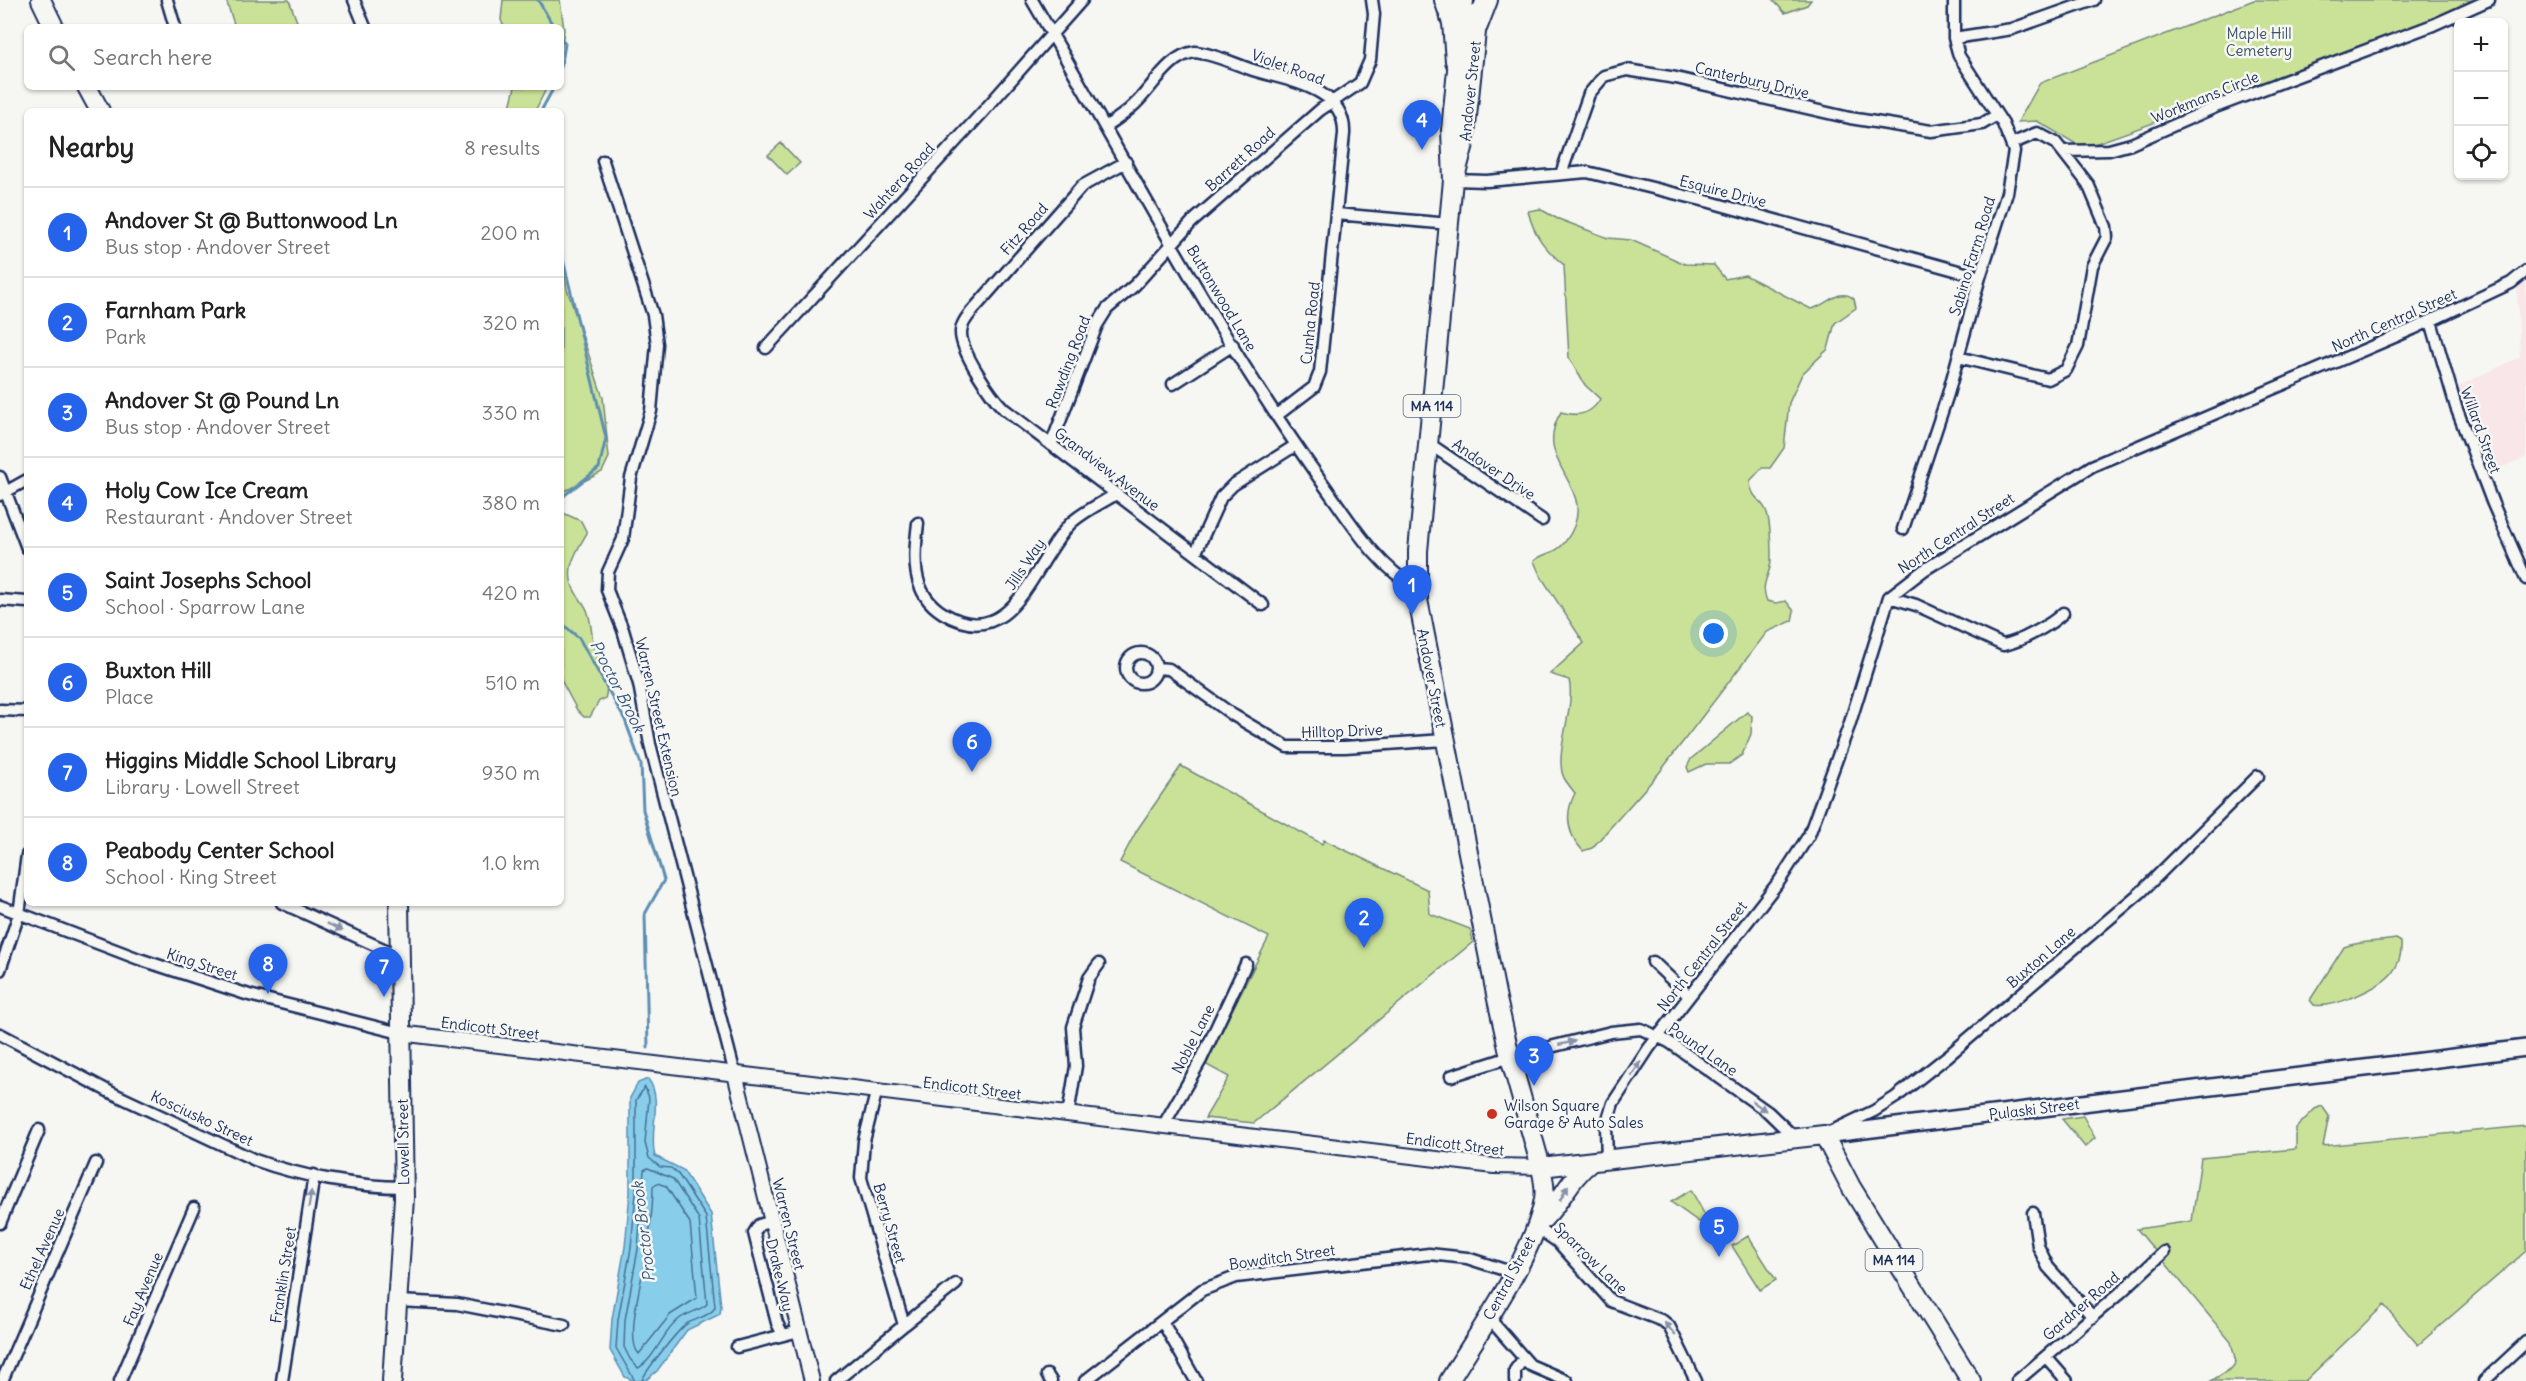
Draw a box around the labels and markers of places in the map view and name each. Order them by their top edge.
pin: 4 [1402,100,1442,150]
pin: 1 [1392,566,1432,615]
pin: 6 [952,722,992,772]
pin: 2 [1344,898,1384,948]
pin: 8 [248,944,288,994]
pin: 7 [364,948,404,997]
pin: 3 [1514,1036,1553,1086]
place label: Wilson Square Garage & Auto Sales [1504,1096,1644,1132]
marker: Wilson Square Garage & Auto Sales [1485,1107,1499,1121]
pin: 5 [1700,1208,1738,1257]

